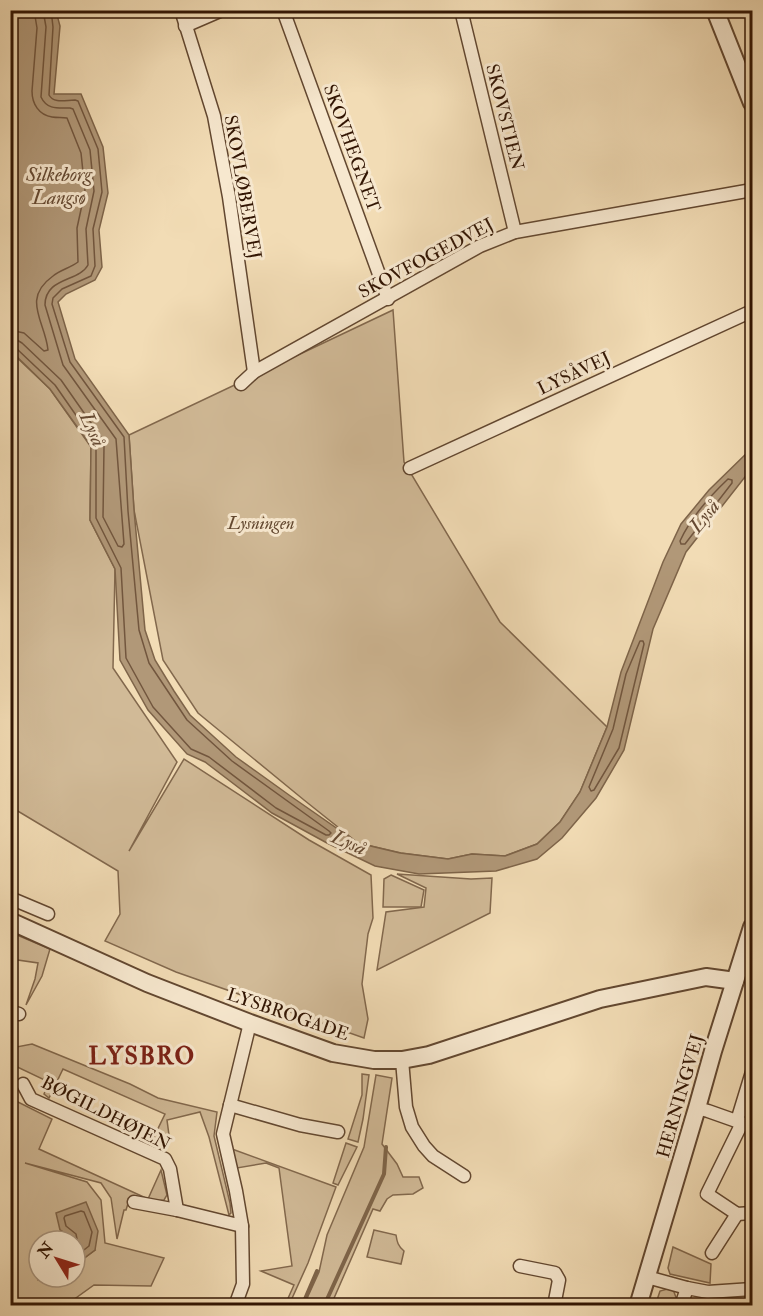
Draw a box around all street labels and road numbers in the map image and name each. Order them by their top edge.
street label: SKOVSTIEN [480,62,529,173]
street label: SKOVHEGNET [318,81,385,216]
street label: SKOVLØBERVEJ [219,113,267,261]
street label: SKOVFOGEDVEJ [355,213,498,304]
street label: LYSÅVEJ [534,347,614,400]
street label: LYSBROGADE [224,983,352,1046]
street label: HERNINGVEJ [652,1031,709,1161]
street label: BØGILDHØJEN [37,1071,174,1156]

